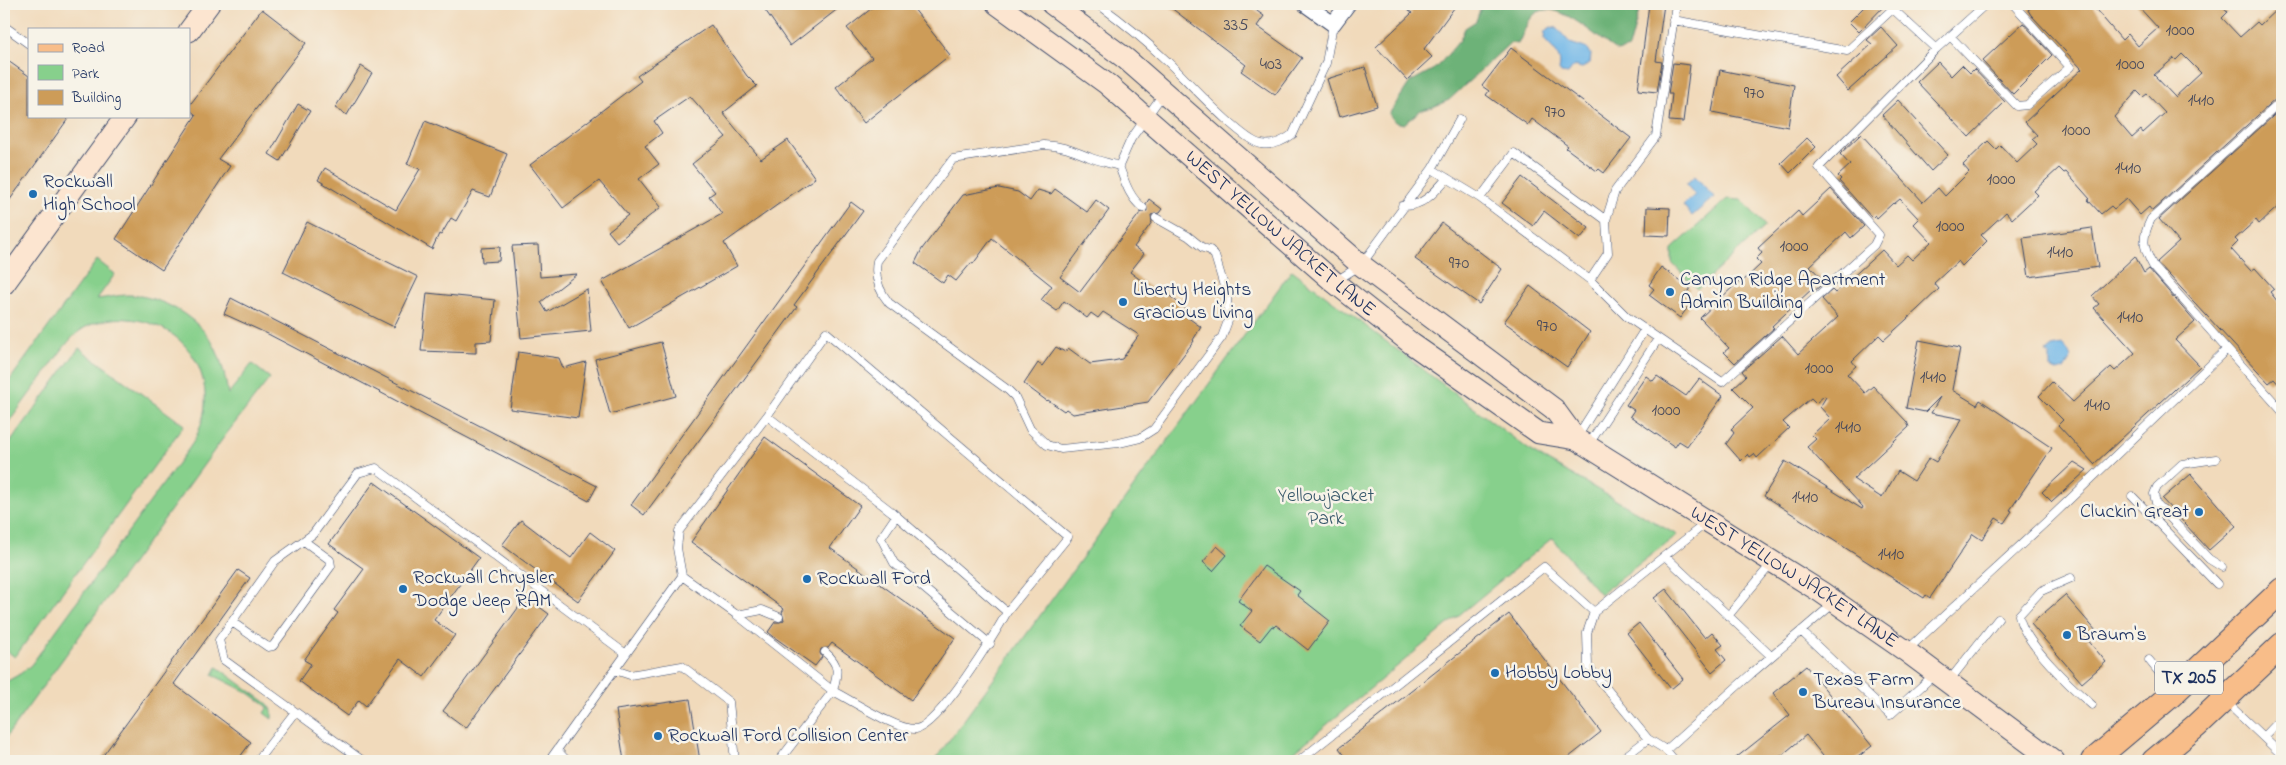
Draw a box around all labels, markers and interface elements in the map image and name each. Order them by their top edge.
house number: 335 [1223,13,1249,39]
house number: 1000 [2165,18,2195,44]
legend [28,28,190,118]
text: Road [72,37,105,59]
house number: 403 [1260,52,1282,78]
house number: 1000 [2115,52,2145,78]
text: Park [72,63,100,85]
house number: 970 [1744,81,1765,107]
text: Building [71,87,121,110]
house number: 1410 [2188,88,2215,114]
house number: 970 [1545,100,1566,126]
house number: 1000 [2061,118,2091,144]
street label: WEST YELLOW JACKET LANE [1178,144,1382,324]
house number: 1410 [2115,156,2142,182]
house number: 1000 [1986,167,2016,193]
place label: Rockwall High School [43,168,136,221]
marker: Rockwall High School [27,188,39,200]
house number: 1000 [1935,214,1965,240]
house number: 1000 [1779,234,1809,260]
house number: 1410 [2047,240,2074,266]
house number: 970 [1449,251,1470,277]
place label: Canyon Ridge Apartment Admin Building [1680,266,1886,319]
place label: Liberty Heights Gracious Living [1133,276,1253,329]
marker: Canyon Ridge Apartment Admin Building [1664,286,1676,298]
marker: Liberty Heights Gracious Living [1117,296,1129,308]
house number: 1410 [2117,305,2144,331]
house number: 970 [1537,314,1558,340]
house number: 1000 [1804,356,1834,382]
house number: 1410 [1920,365,1947,391]
house number: 1410 [2084,393,2111,419]
house number: 1000 [1651,398,1681,424]
house number: 1410 [1835,415,1862,441]
park label: Yellowjacket Park [1278,482,1375,534]
house number: 1410 [1792,485,1819,511]
place label: Cluckin' Great [2080,498,2189,527]
street label: WEST YELLOW JACKET LANE [1684,499,1904,656]
marker: Cluckin' Great [2193,506,2205,518]
house number: 1410 [1878,542,1905,568]
place label: Rockwall Chrysler Dodge Jeep RAM [412,564,555,617]
place label: Rockwall Ford [817,565,931,594]
marker: Rockwall Ford [801,573,813,585]
marker: Rockwall Chrysler Dodge Jeep RAM [397,583,409,595]
place label: Braum's [2076,621,2147,650]
marker: Braum's [2061,629,2073,641]
place label: Hobby Lobby [1505,659,1612,688]
road number: TX 205 [2155,661,2223,694]
place label: Texas Farm Bureau Insurance [1812,666,1961,718]
marker: Hobby Lobby [1489,667,1501,679]
marker: Texas Farm Bureau Insurance [1797,686,1809,698]
place label: Rockwall Ford Collision Center [668,722,909,751]
marker: Rockwall Ford Collision Center [652,730,664,742]

